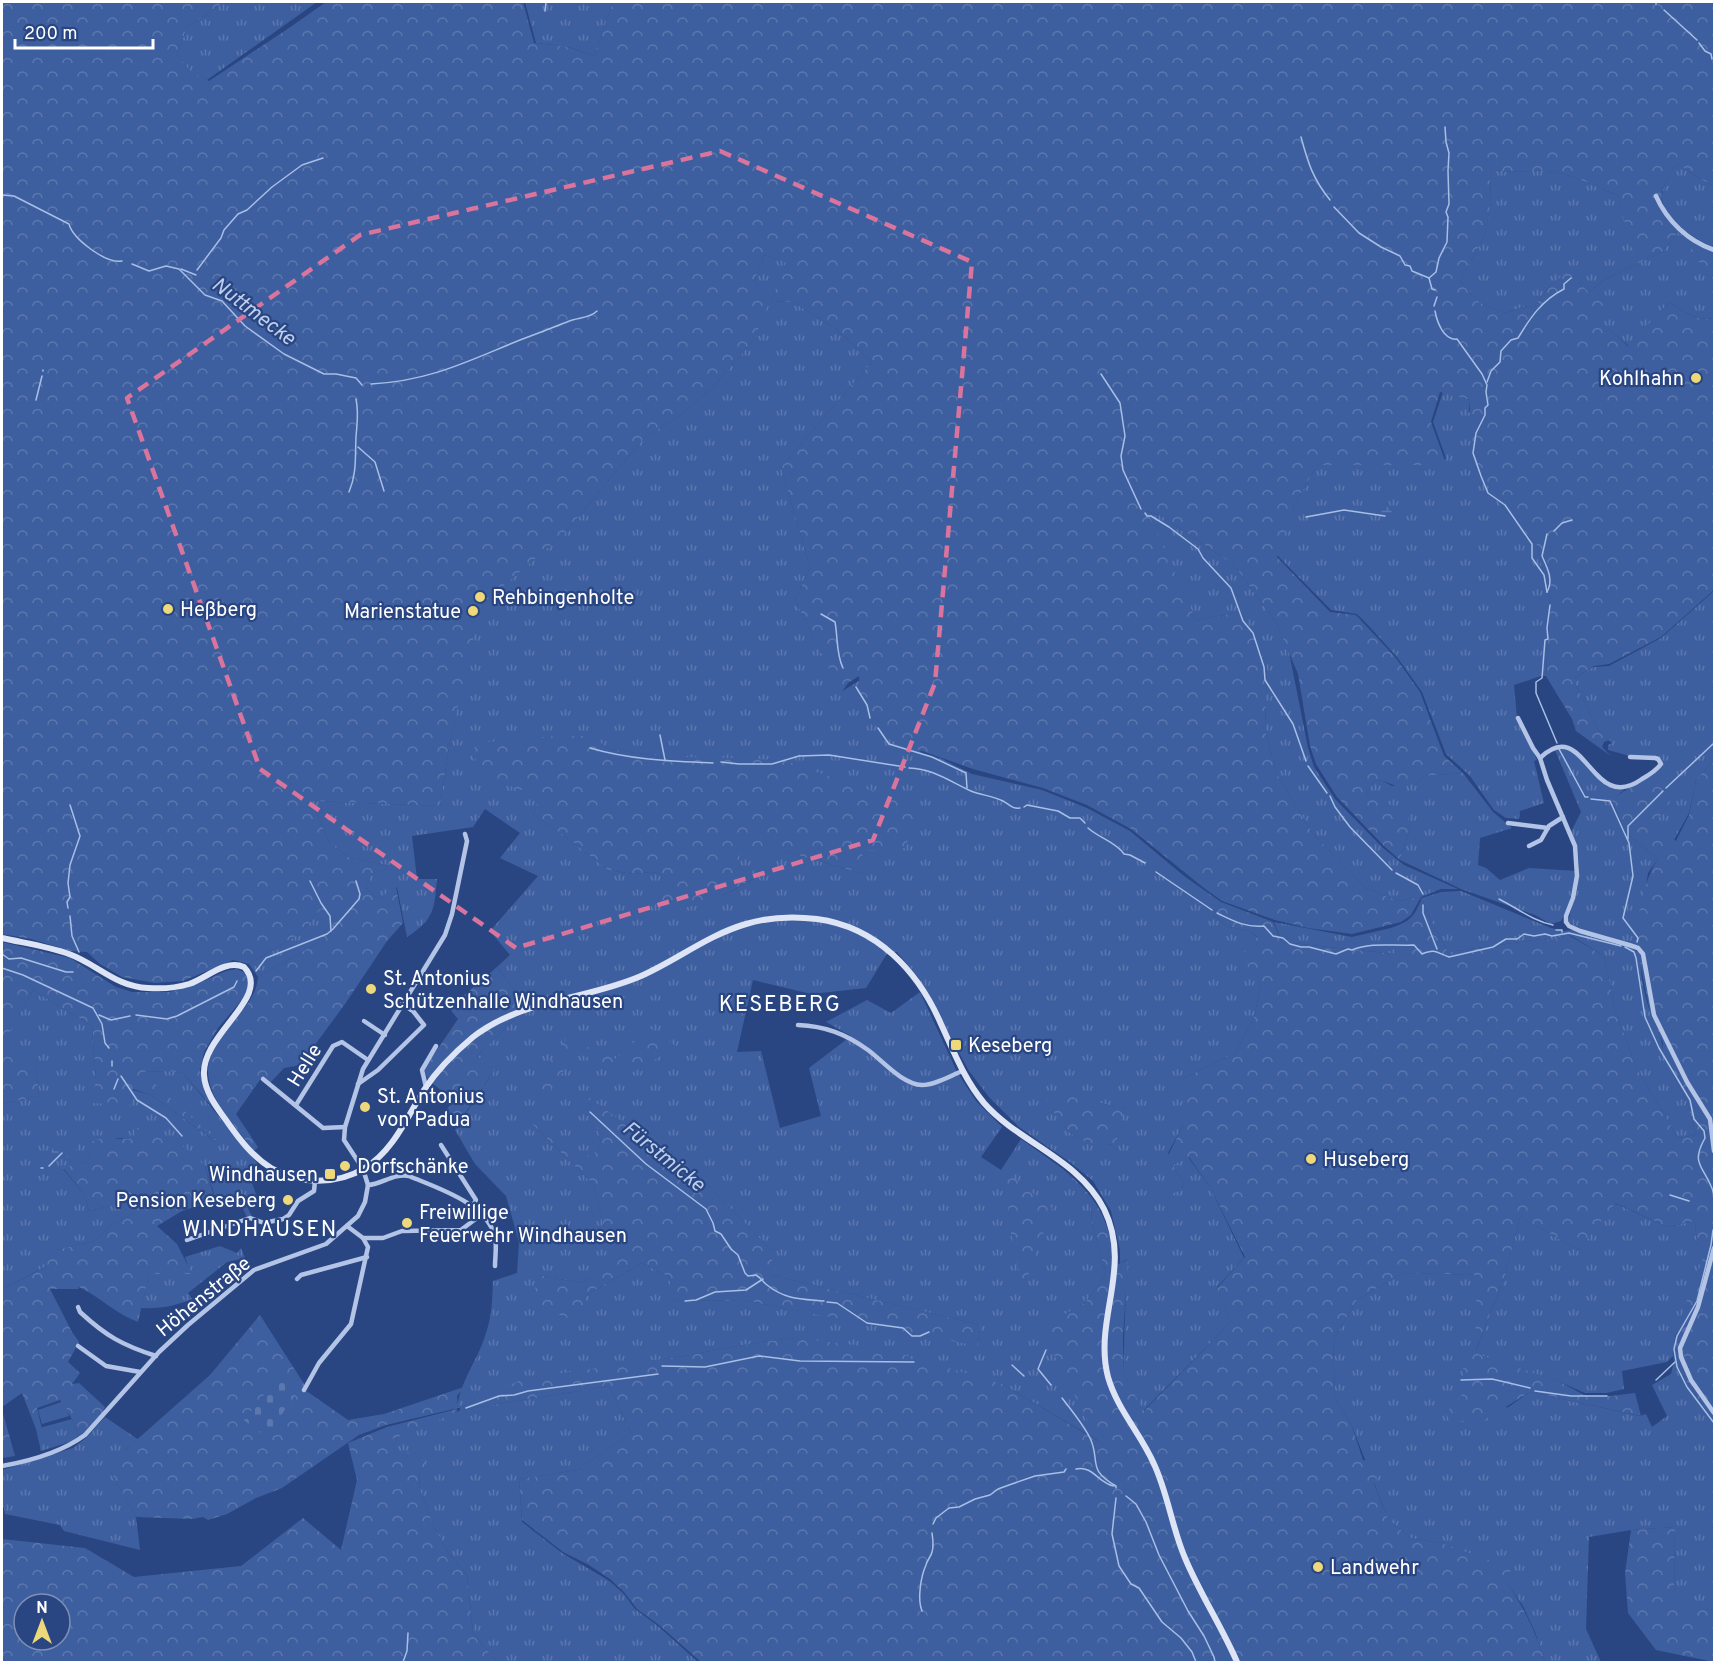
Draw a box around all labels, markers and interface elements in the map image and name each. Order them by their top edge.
scale bar [15,12,153,50]
text: 200 m [24,23,77,46]
water label: Nuttmecke [206,272,301,353]
place label: Kohlhahn [1599,367,1684,393]
marker: Kohlhahn [1689,371,1703,385]
place label: Rehbingenholte [492,586,634,612]
marker: Rehbingenholte [473,590,487,604]
place label: Heßberg [180,598,257,624]
place label: Marienstatue [344,600,461,626]
marker: Heßberg [161,602,175,616]
marker: Marienstatue [466,604,480,618]
place label: St. Antonius Schützenhalle Windhausen [383,967,623,1016]
marker: St. Antonius Schützenhalle Windhausen [364,982,378,996]
district label: KESEBERG [719,992,841,1019]
place label: Keseberg [968,1034,1052,1060]
marker: Keseberg [949,1038,963,1052]
street label: Helle [282,1040,329,1092]
place label: St. Antonius von Padua [377,1085,484,1134]
marker: St. Antonius von Padua [358,1100,372,1114]
water label: Fürstmicke [616,1116,711,1199]
place label: Huseberg [1323,1148,1409,1174]
marker: Huseberg [1304,1152,1318,1166]
place label: Dorfschänke [357,1155,469,1181]
marker: Dorfschänke [338,1159,352,1173]
place label: Windhausen [209,1163,318,1189]
marker: Windhausen [323,1167,337,1181]
place label: Pension Keseberg [115,1189,276,1215]
marker: Pension Keseberg [281,1193,295,1207]
place label: Freiwillige Feuerwehr Windhausen [419,1201,627,1250]
marker: Freiwillige Feuerwehr Windhausen [400,1216,414,1230]
district label: WINDHAUSEN [182,1217,338,1244]
street label: Höhenstraße [152,1251,257,1344]
place label: Landwehr [1330,1556,1419,1582]
marker: Landwehr [1311,1560,1325,1574]
north arrow [12,1592,72,1652]
text: N [36,1599,48,1619]

